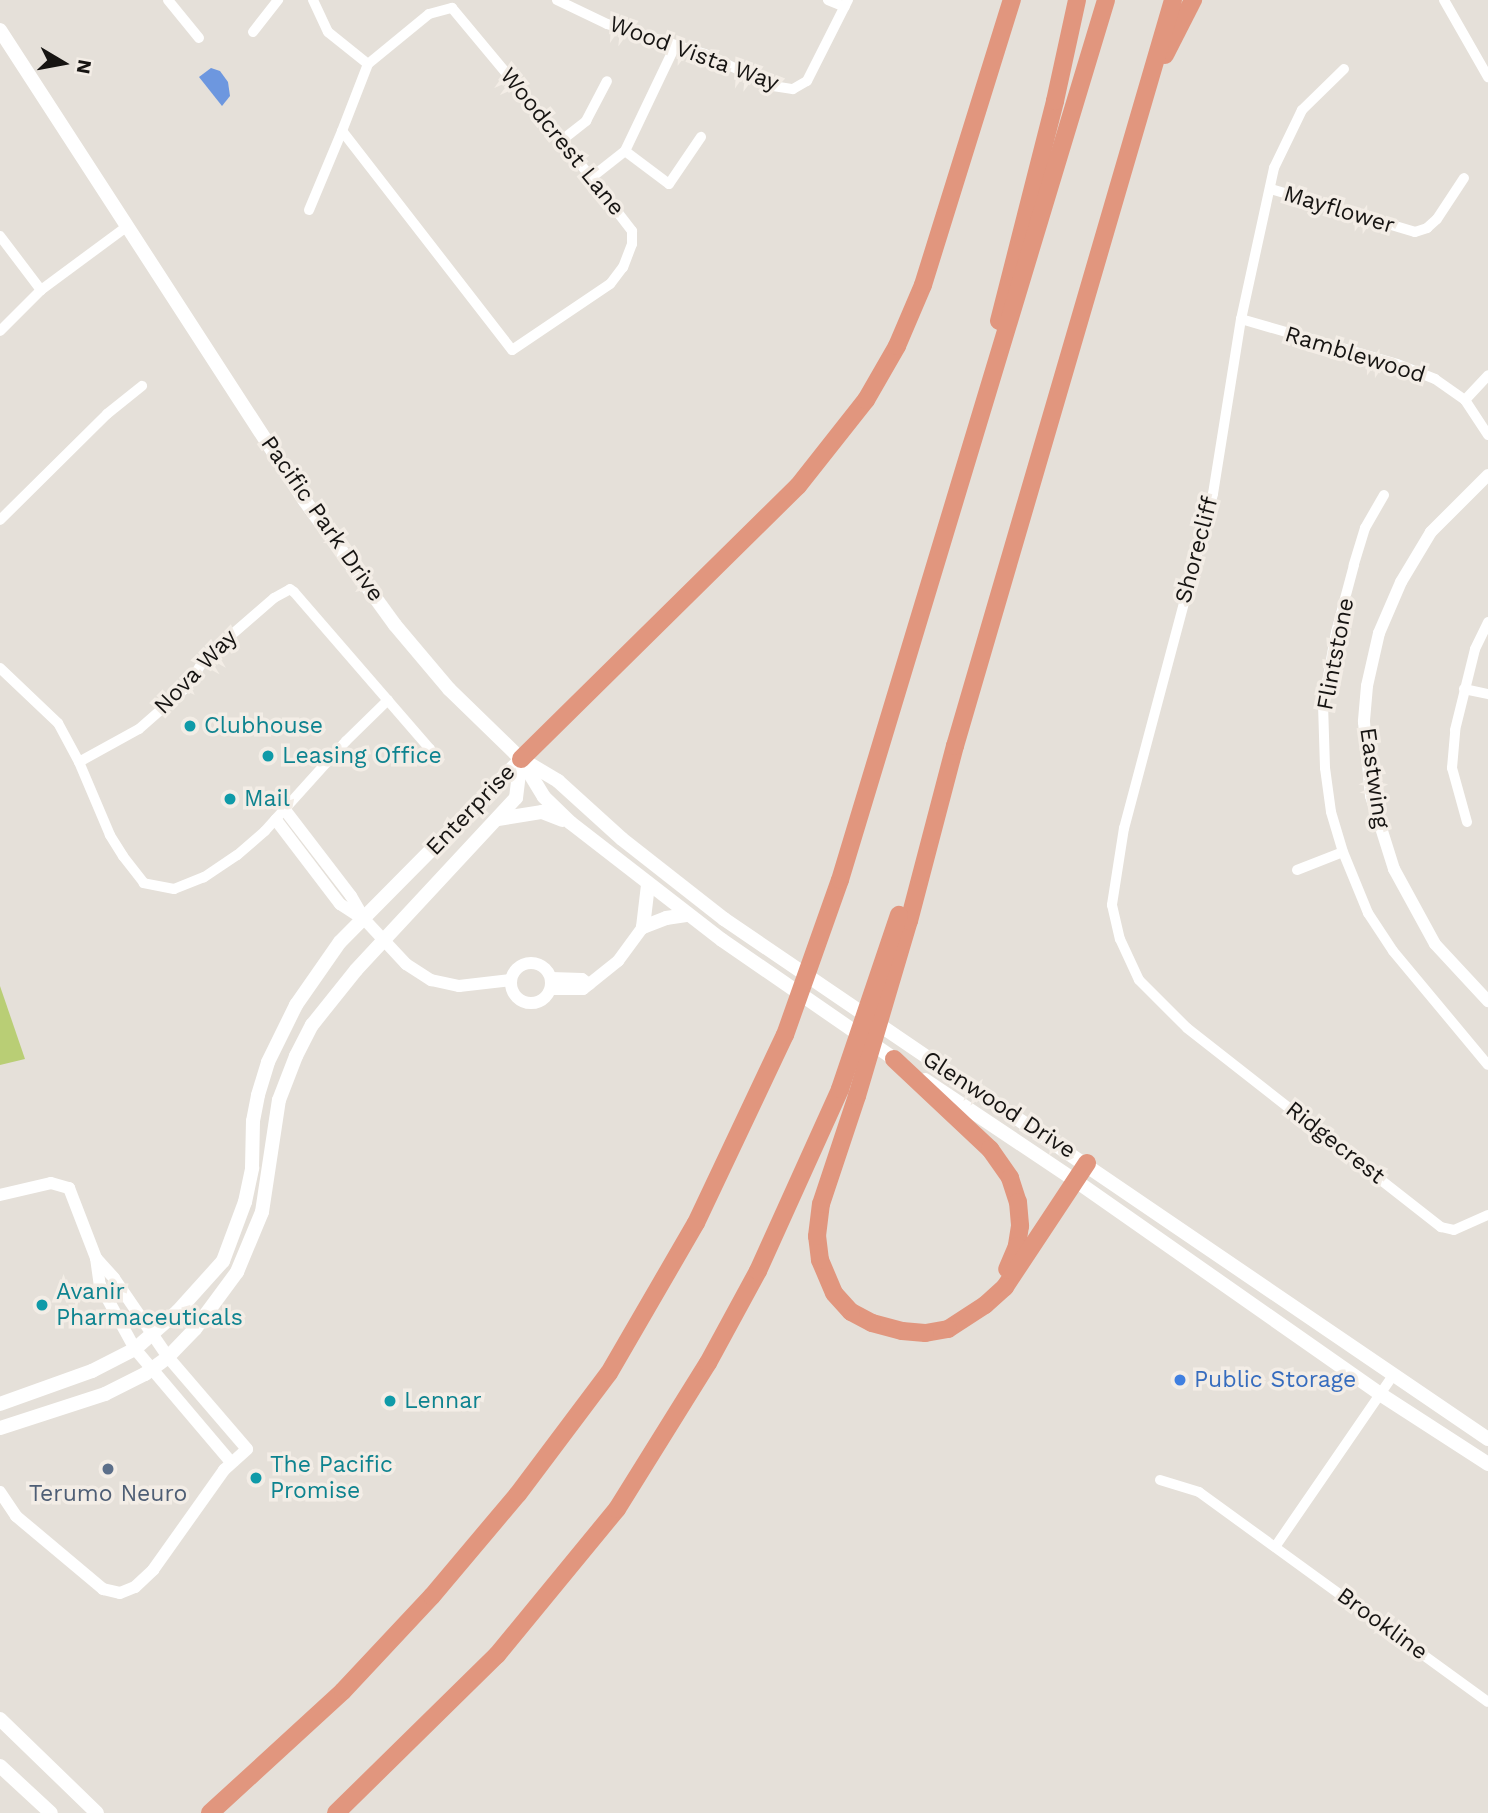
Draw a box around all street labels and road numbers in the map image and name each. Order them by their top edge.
street label: Wood Vista Way [605,10,783,98]
street label: Woodcrest Lane [494,62,630,222]
street label: Mayflower [1280,180,1398,240]
street label: Ramblewood [1281,321,1429,389]
street label: Pacific Park Drive [254,431,390,607]
street label: Shorecliff [1170,494,1224,606]
street label: Flintstone [1312,595,1360,713]
street label: Nova Way [148,623,244,721]
street label: Eastwing [1353,726,1395,830]
street label: Enterprise [421,759,521,861]
street label: Glenwood Drive [917,1045,1081,1165]
street label: Ridgecrest [1280,1096,1390,1190]
street label: Brookline [1331,1582,1433,1666]

